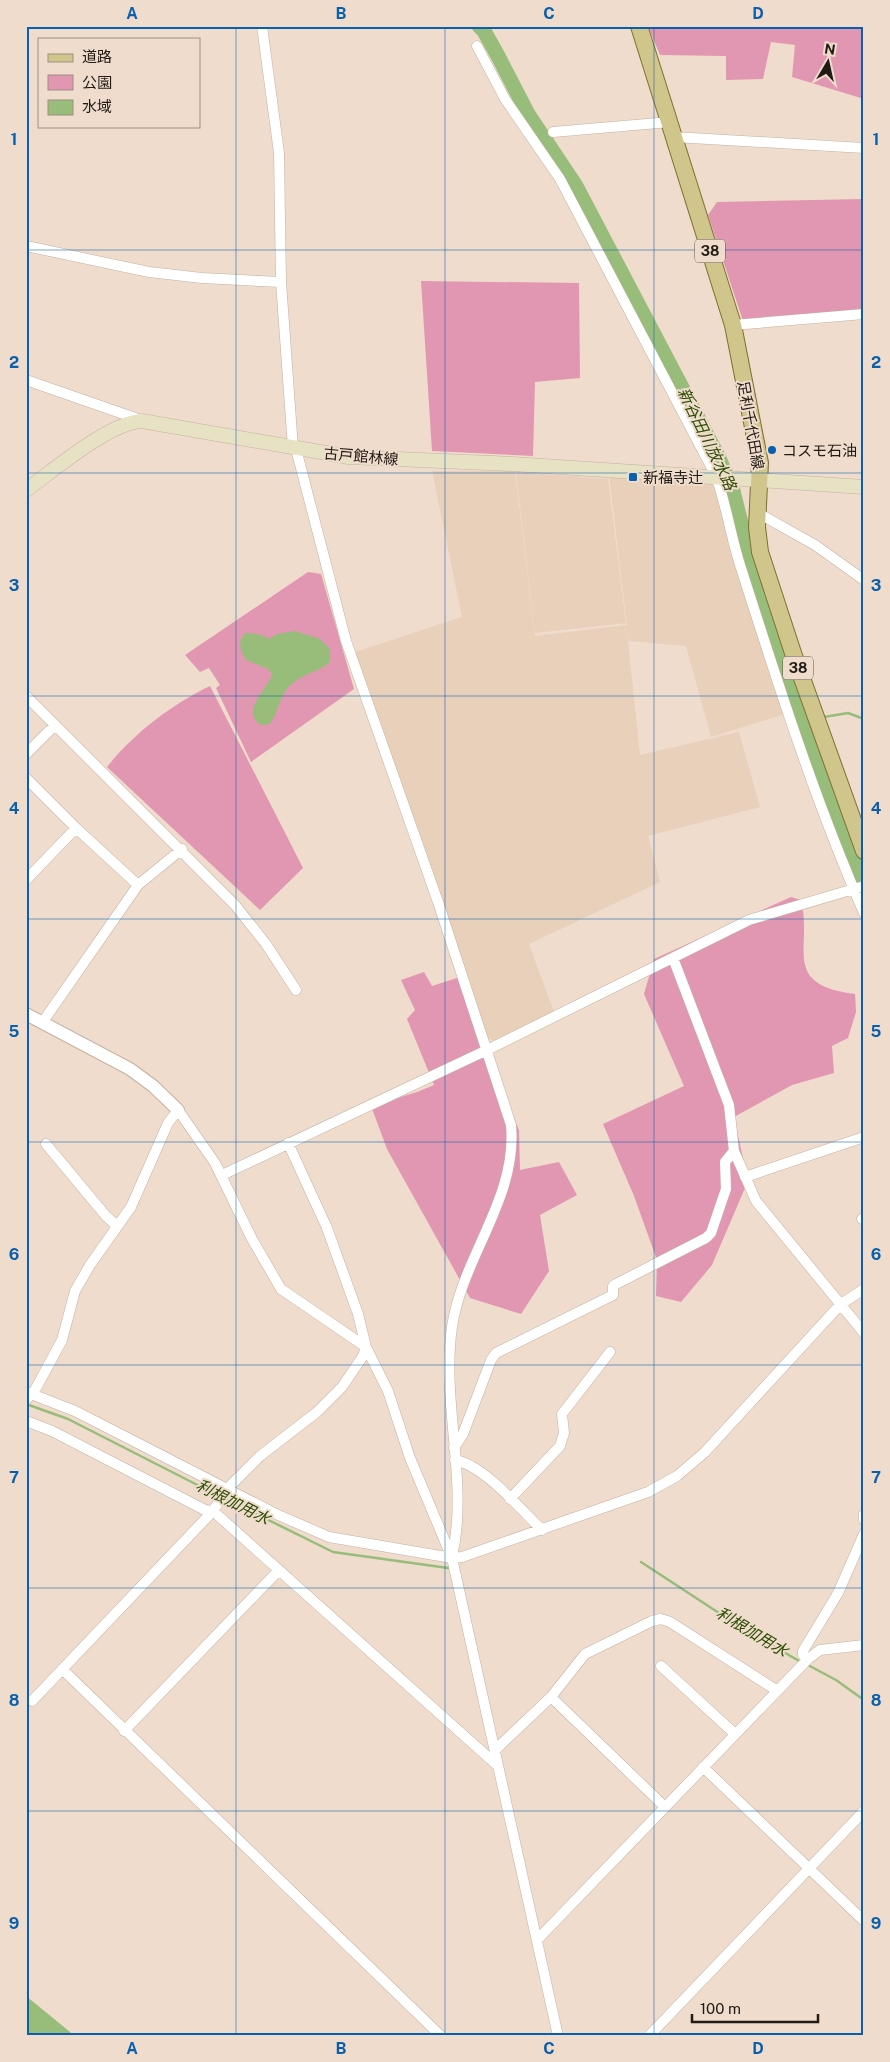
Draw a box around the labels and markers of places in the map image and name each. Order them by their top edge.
place label: コスモ石油 [782,442,857,459]
marker: コスモ石油 [766,444,778,456]
place label: 新福寺辻 [643,469,703,486]
marker: 新福寺辻 [627,471,639,483]

